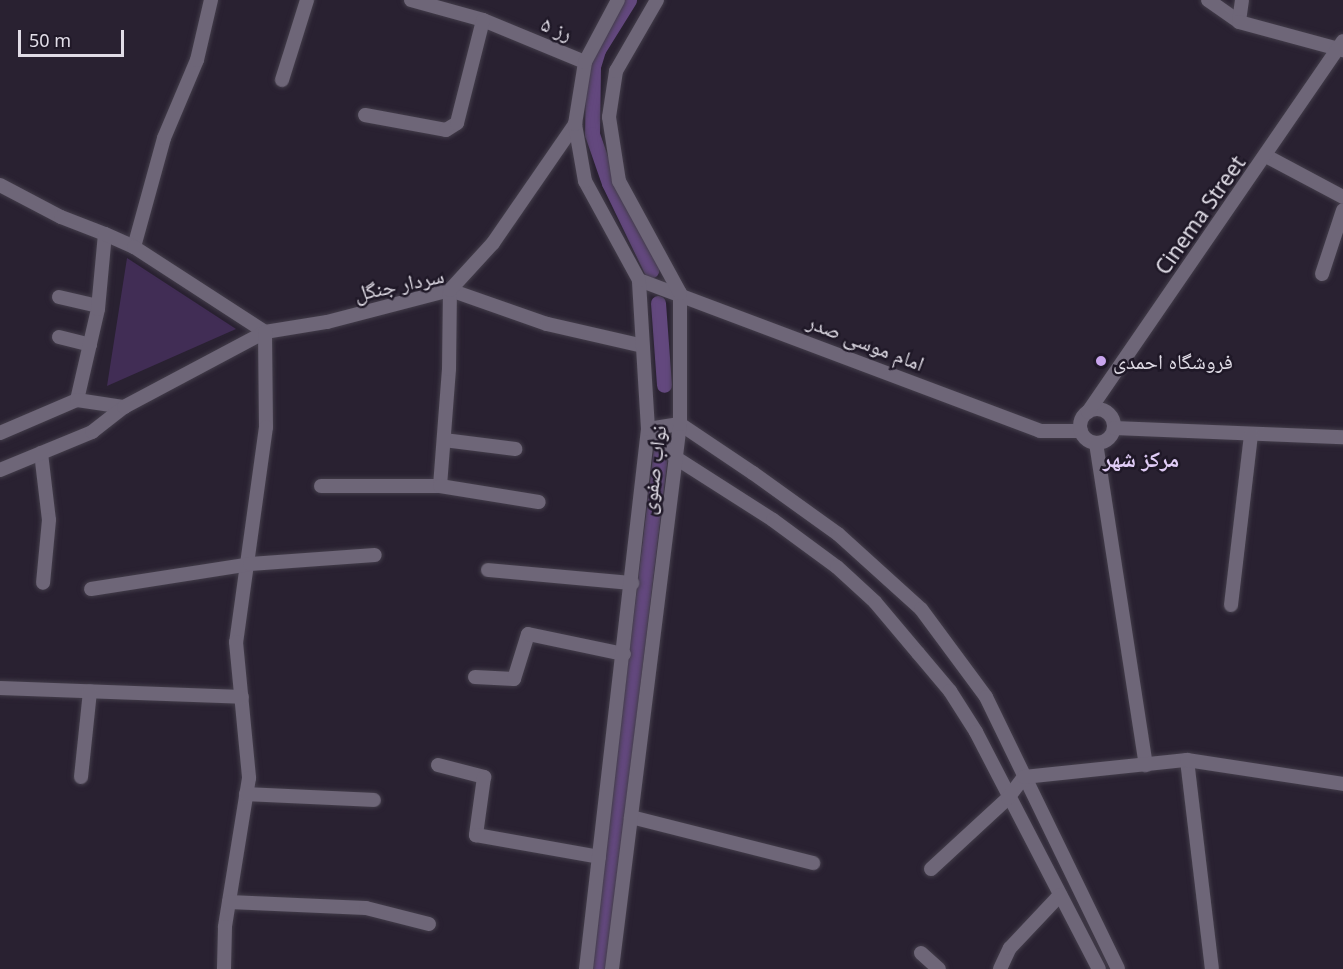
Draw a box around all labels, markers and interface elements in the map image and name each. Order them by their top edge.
street label: رز ۵ [538,10,576,46]
scale bar [21,18,128,56]
text: 50 m [29,28,71,52]
street label: Cinema Street [1150,151,1250,279]
street label: سردار جنگل [352,262,446,306]
street label: امام موسی صدر [804,308,928,376]
place label: فروشگاه احمدی [1113,348,1233,374]
marker: فروشگاه احمدی [1094,354,1108,368]
street label: نواب صفوی [635,424,671,516]
district label: مرکز شهر [1103,446,1179,472]

